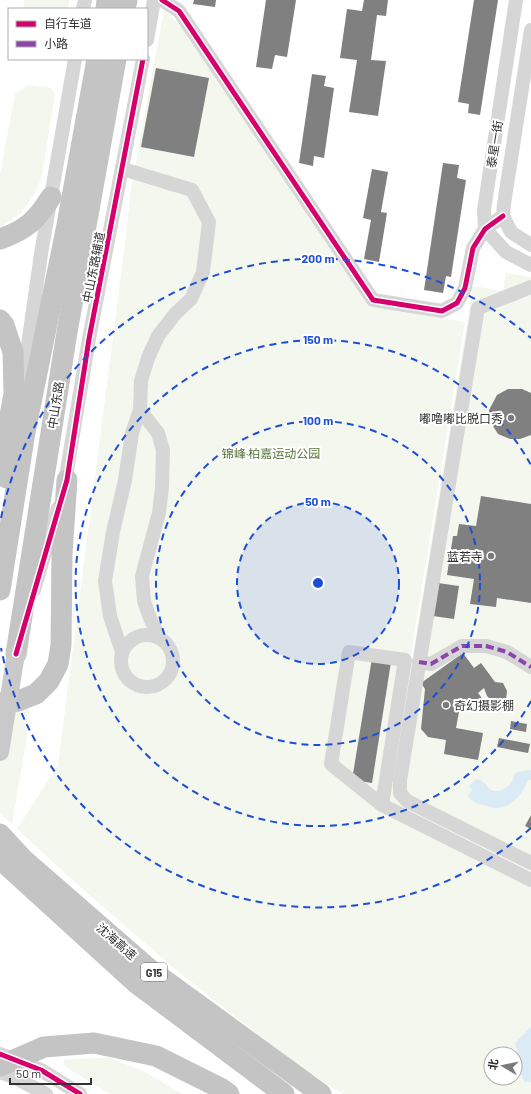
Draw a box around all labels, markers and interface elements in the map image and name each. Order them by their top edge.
legend [8,8,148,60]
text: 自行车道 [44,16,92,30]
text: 小路 [44,36,68,50]
street label: 泰星一街 [483,119,505,169]
street label: 中山东路辅道 [79,230,107,304]
text: 200 m [302,251,334,265]
text: 150 m [303,332,333,346]
street label: 中山东路 [44,380,66,430]
place label: 嘟噜嘟比脱口秀 [419,411,503,425]
text: 100 m [303,413,333,427]
marker: 嘟噜嘟比脱口秀 [506,413,516,423]
park label: 锦峰·柏嘉运动公园 [222,446,320,460]
text: 50 m [305,494,331,508]
place label: 蓝若寺 [447,549,483,563]
marker: 蓝若寺 [486,551,496,561]
centre of rings [311,576,325,590]
place label: 奇幻摄影棚 [454,698,514,712]
marker: 奇幻摄影棚 [441,700,451,710]
street label: 沈海高速 [94,920,140,962]
road number: G15 [141,963,167,981]
north arrow [483,1046,523,1086]
text: 北 [485,1058,500,1071]
scale bar [10,1060,91,1086]
text: 50 m [16,1066,41,1080]

